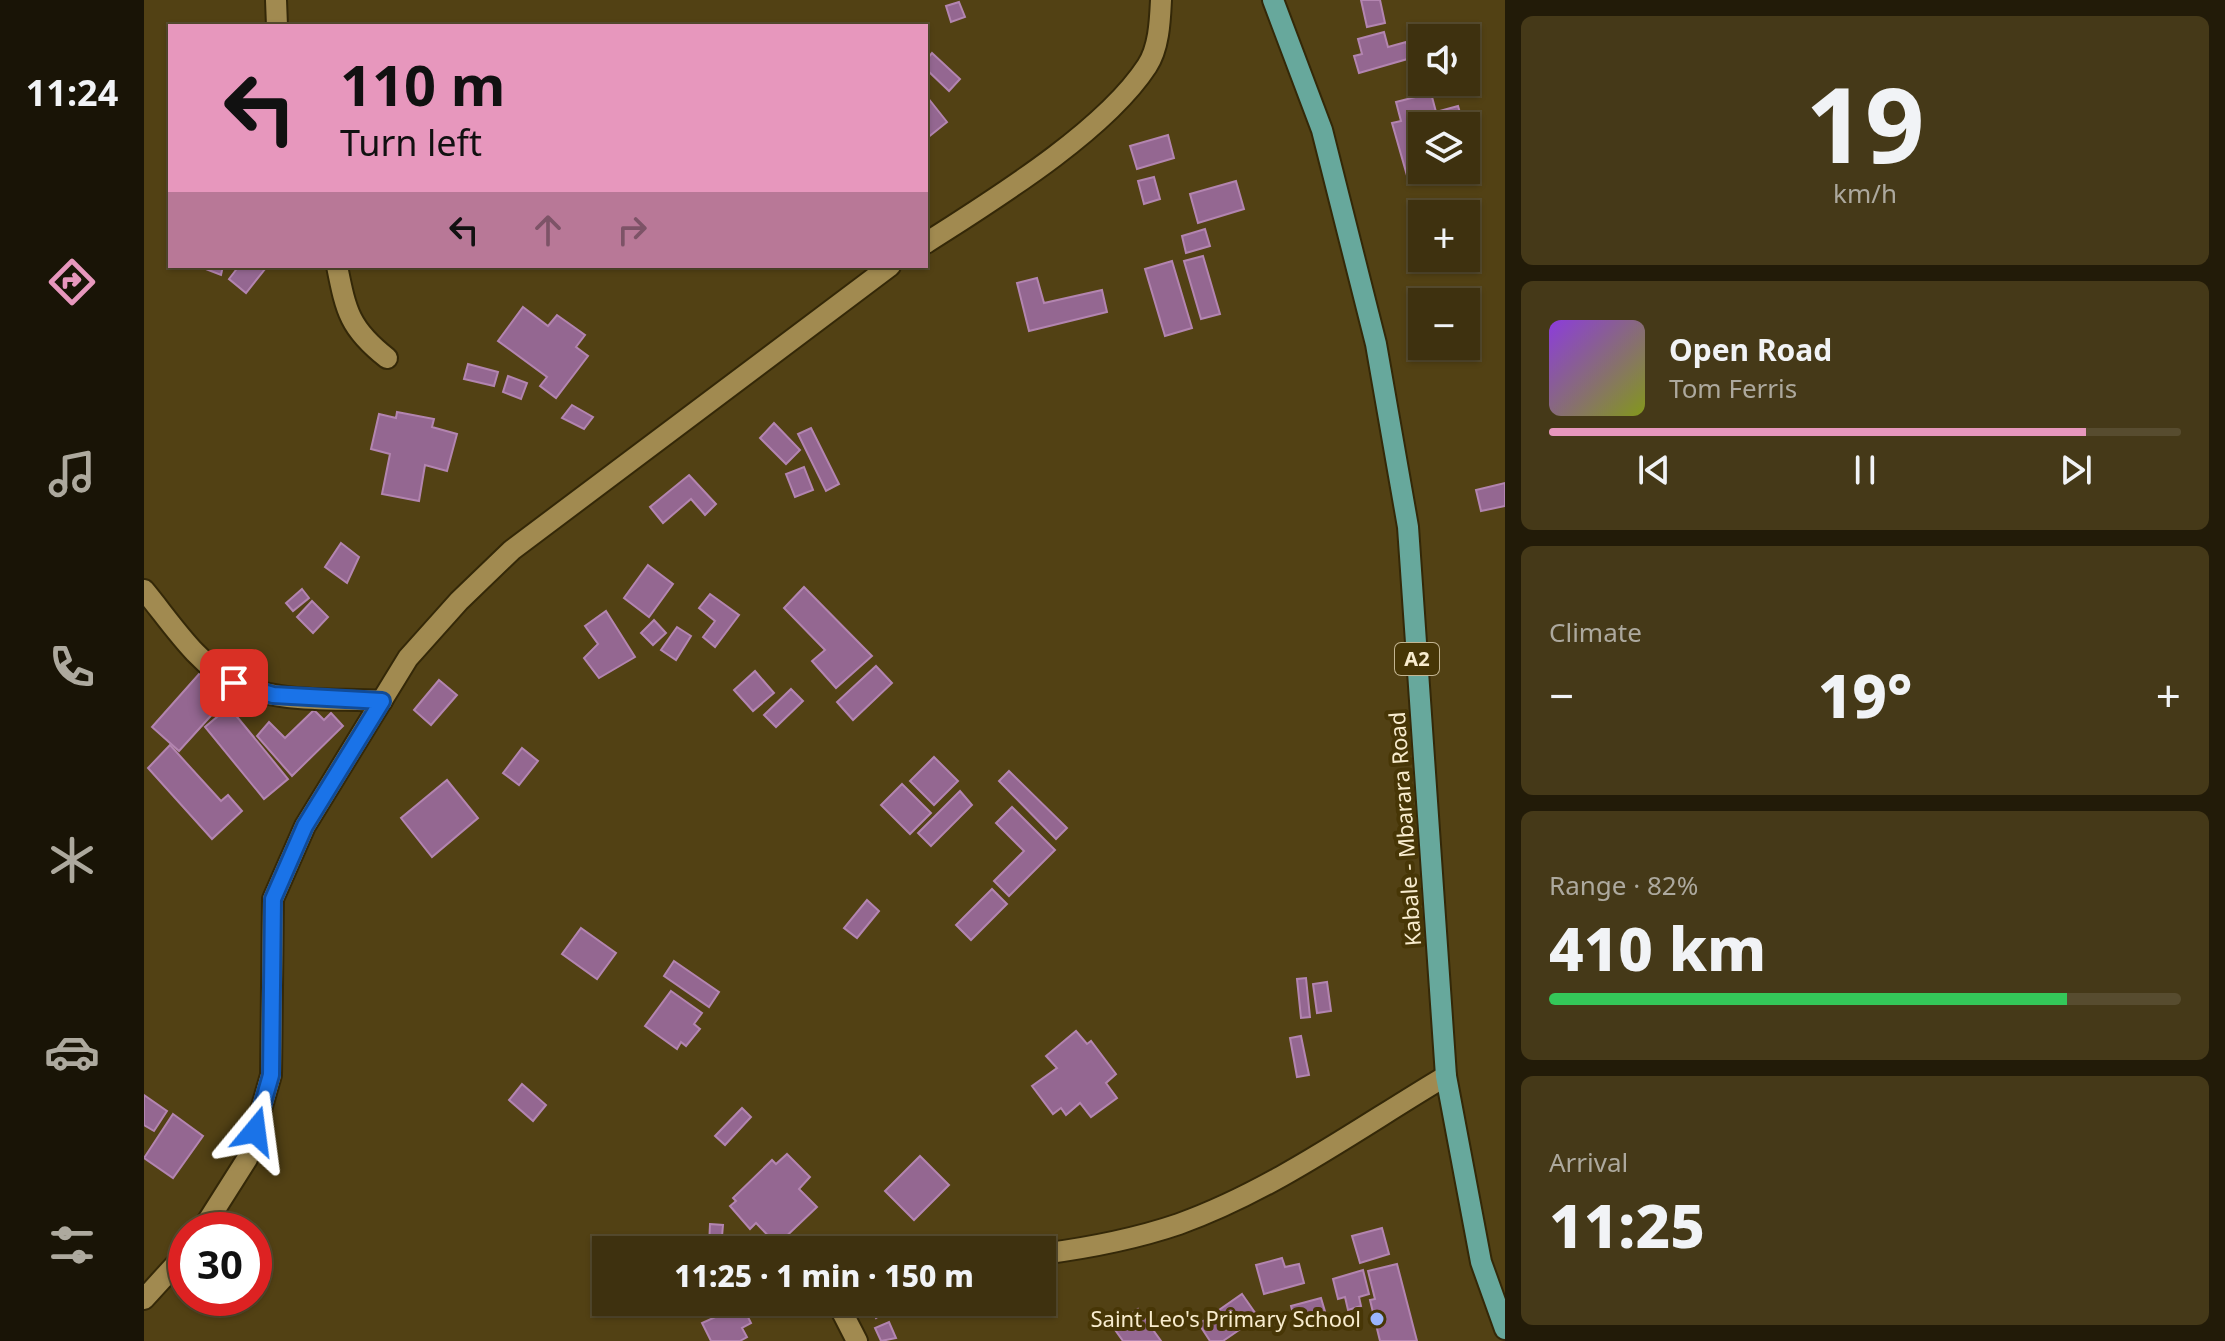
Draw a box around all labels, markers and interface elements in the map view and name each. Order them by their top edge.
map controls [1408,24,1480,360]
button: sound [1408,24,1480,96]
text: 110 m [340,46,505,122]
text: 19 [1806,52,1924,193]
icon: left [208,56,312,160]
text: 11:24 [26,68,118,117]
button: layers [1408,112,1480,184]
text: Turn left [340,118,482,167]
text: km/h [1833,175,1897,211]
button: + [1408,200,1480,272]
icon: left [442,208,486,252]
icon: ahead [526,208,570,252]
icon: right [610,208,654,252]
icon: directions [44,254,100,310]
button: − [1408,288,1480,360]
text: Open Road [1669,329,1832,370]
text: Tom Ferris [1669,370,1797,406]
icon: music [44,446,100,502]
icon: previous [1632,448,1676,492]
icon: pause [1843,448,1887,492]
icon: next [2054,448,2098,492]
text: Climate [1549,614,1642,650]
icon: phone [44,639,100,695]
road number: A2 [1395,643,1439,675]
pin [200,649,268,717]
text: 19° [1818,654,1912,736]
icon: arrive [212,661,256,705]
text: − [1549,665,1574,725]
text: + [2156,665,2181,725]
street label: Kabale - Mbarara Road [1381,711,1427,947]
icon: climate [44,832,100,888]
text: Range · 82% [1549,867,1698,903]
text: 410 km [1549,907,1766,989]
icon: car [44,1024,100,1080]
position arrow [213,1089,297,1173]
text: Arrival [1549,1144,1628,1180]
text: 11:25 [1549,1184,1705,1266]
speed limit sign: 30 [168,1212,272,1316]
icon: filters [44,1217,100,1273]
text: 11:25 · 1 min · 150 m [674,1255,974,1296]
place label: Saint Leo's Primary School [1091,1303,1361,1333]
marker: Saint Leo's Primary School [1368,1310,1386,1328]

